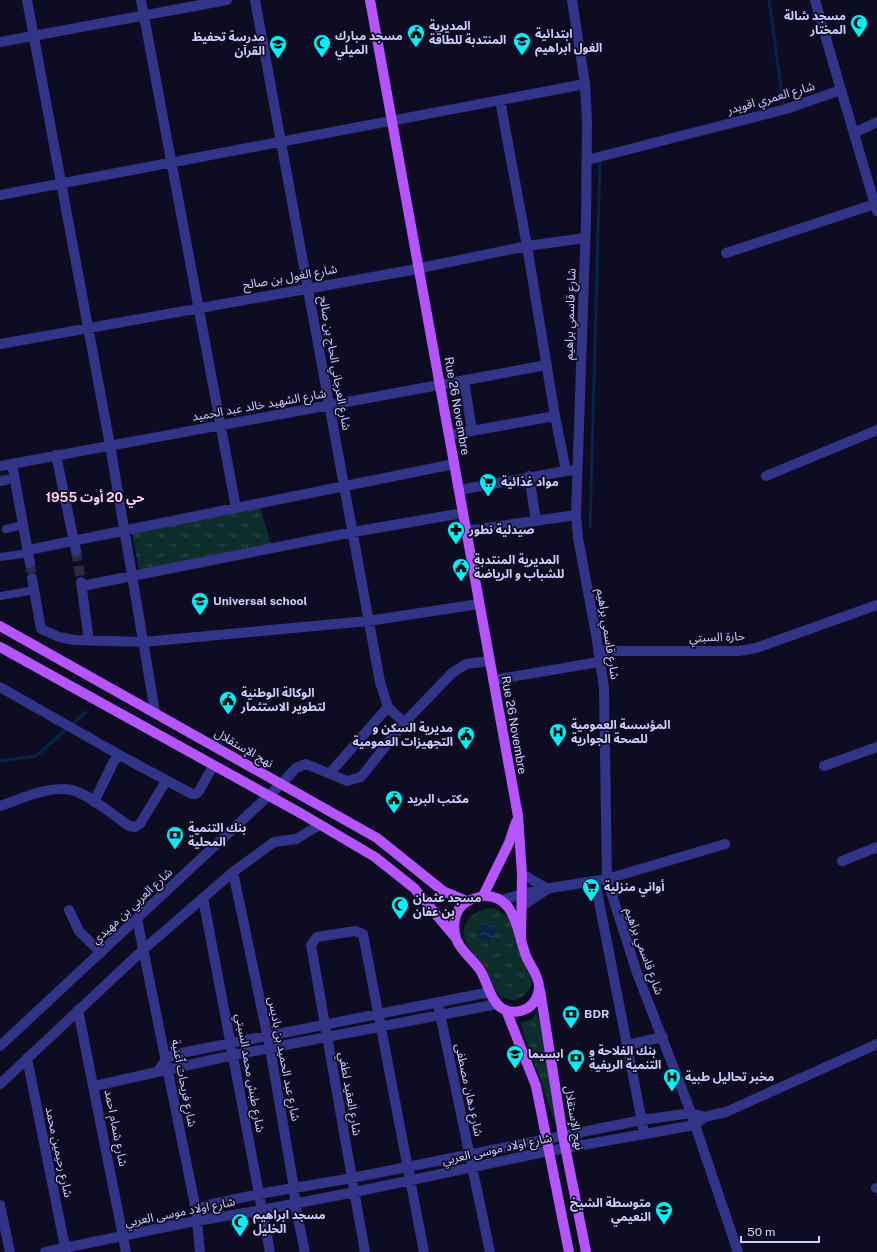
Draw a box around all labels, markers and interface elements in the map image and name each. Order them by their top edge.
place label: مسجد شالة المختار [784,9,846,37]
mosque icon: مسجد شالة المختار [849,13,869,38]
place label: المديرية المنتدبة للطاقة [429,19,506,47]
public building icon: المديرية المنتدبة للطاقة [406,23,426,48]
place label: ابتدائية الغول ابراهيم [535,27,602,57]
place label: مسجد مبارك الميلي [335,29,403,60]
place label: مدرسة تحفيظ القرآن [192,30,265,58]
school or university icon: ابتدائية الغول ابراهيم [512,31,532,56]
mosque icon: مسجد مبارك الميلي [312,33,332,58]
school or university icon: مدرسة تحفيظ القرآن [268,34,288,59]
street label: شارع العمري اقويدر [725,79,817,120]
street label: شارع الغول بن صالح [242,262,339,294]
street label: شارع قاسمي براهيم [561,268,581,360]
street label: شارع العرجاني الحاج بن صالح [314,295,354,432]
street label: Rue 26 Novembre [441,356,473,456]
street label: شارع الشهيد خالد عبد الحميد [191,386,328,426]
supermarket icon: مواد غذائية [478,472,498,497]
place label: مواد غذائية [501,475,559,489]
district label: حي 20 أوت 1955 [45,489,145,508]
pharmacy icon: صيدلية نطور [446,520,466,545]
place label: صيدلية نطور [468,523,535,537]
place label: المديرية المنتدبة للشباب و الرياضة [474,553,564,581]
public building icon: المديرية المنتدبة للشباب و الرياضة [451,557,471,582]
street label: شارع قاسمي براهيم [591,588,622,681]
school or university icon: Universal school [190,591,210,616]
place label: Universal school [213,594,308,608]
street label: حارة السبتي [689,629,745,648]
street label: Rue 26 Novembre [498,675,530,775]
place label: الوكالة الوطنية لتطوير الاستثمار [240,686,326,714]
public building icon: الوكالة الوطنية لتطوير الاستثمار [218,690,238,715]
place label: المؤسسة العمومية للصحة الجوارية [571,718,670,746]
place label: مديرية السكن و التجهيزات العمومية [352,721,453,749]
hospital icon: المؤسسة العمومية للصحة الجوارية [548,722,568,747]
public building icon: مديرية السكن و التجهيزات العمومية [456,725,476,750]
street label: نهج الإستقلال [211,726,276,772]
public building icon: مكتب البريد [384,789,404,814]
place label: مكتب البريد [407,792,469,806]
place label: بنك التنمية المحلية [188,821,246,849]
bank icon: بنك التنمية المحلية [165,825,185,850]
street label: شارع العربي بن مهيدي [89,865,177,949]
supermarket icon: أواني منزلية [581,877,601,902]
place label: أواني منزلية [604,879,664,897]
place label: مسجد عثمان بن عفان [413,891,481,919]
mosque icon: مسجد عثمان بن عفان [390,895,410,920]
street label: شارع قاسمي براهيم [619,905,666,998]
street label: شارع عبد الحميد بن باديس [263,996,303,1123]
bank icon: BDR [561,1004,581,1029]
place label: BDR [584,1007,609,1021]
street label: شارع طبش محمد السبتي [230,1012,267,1134]
street label: شارع فريحات ٱغنية [167,1038,200,1128]
street label: شارع دهان مصطفى [450,1042,486,1138]
school or university icon: ابسيما [505,1044,525,1069]
place label: بنك الفلاحة و التنمية الريفية [589,1044,661,1072]
place label: ابسيما [528,1047,564,1061]
bank icon: بنك الفلاحة و التنمية الريفية [566,1048,586,1073]
street label: شارع العقيد لطفي [333,1051,364,1137]
hospital icon: مخبر تحاليل طبية [662,1067,682,1092]
place label: مخبر تحاليل طبية [685,1070,774,1084]
street label: نهج الإستقلال [559,1085,587,1152]
street label: شارع شمام احمد [100,1088,130,1168]
street label: شارع رحيمين محمد [41,1105,75,1199]
street label: شارع اولاد موسى العربي [441,1131,554,1170]
street label: شارع اولاد موسى العربي [124,1194,237,1232]
place label: متوسطة الشيخ النعيمي [570,1196,651,1227]
school or university icon: متوسطة الشيخ النعيمي [654,1200,674,1225]
place label: مسجد ابراهيم الخليل [253,1208,326,1236]
mosque icon: مسجد ابراهيم الخليل [230,1212,250,1237]
scale bar [741,1218,819,1244]
text: 50 m [747,1225,775,1239]

